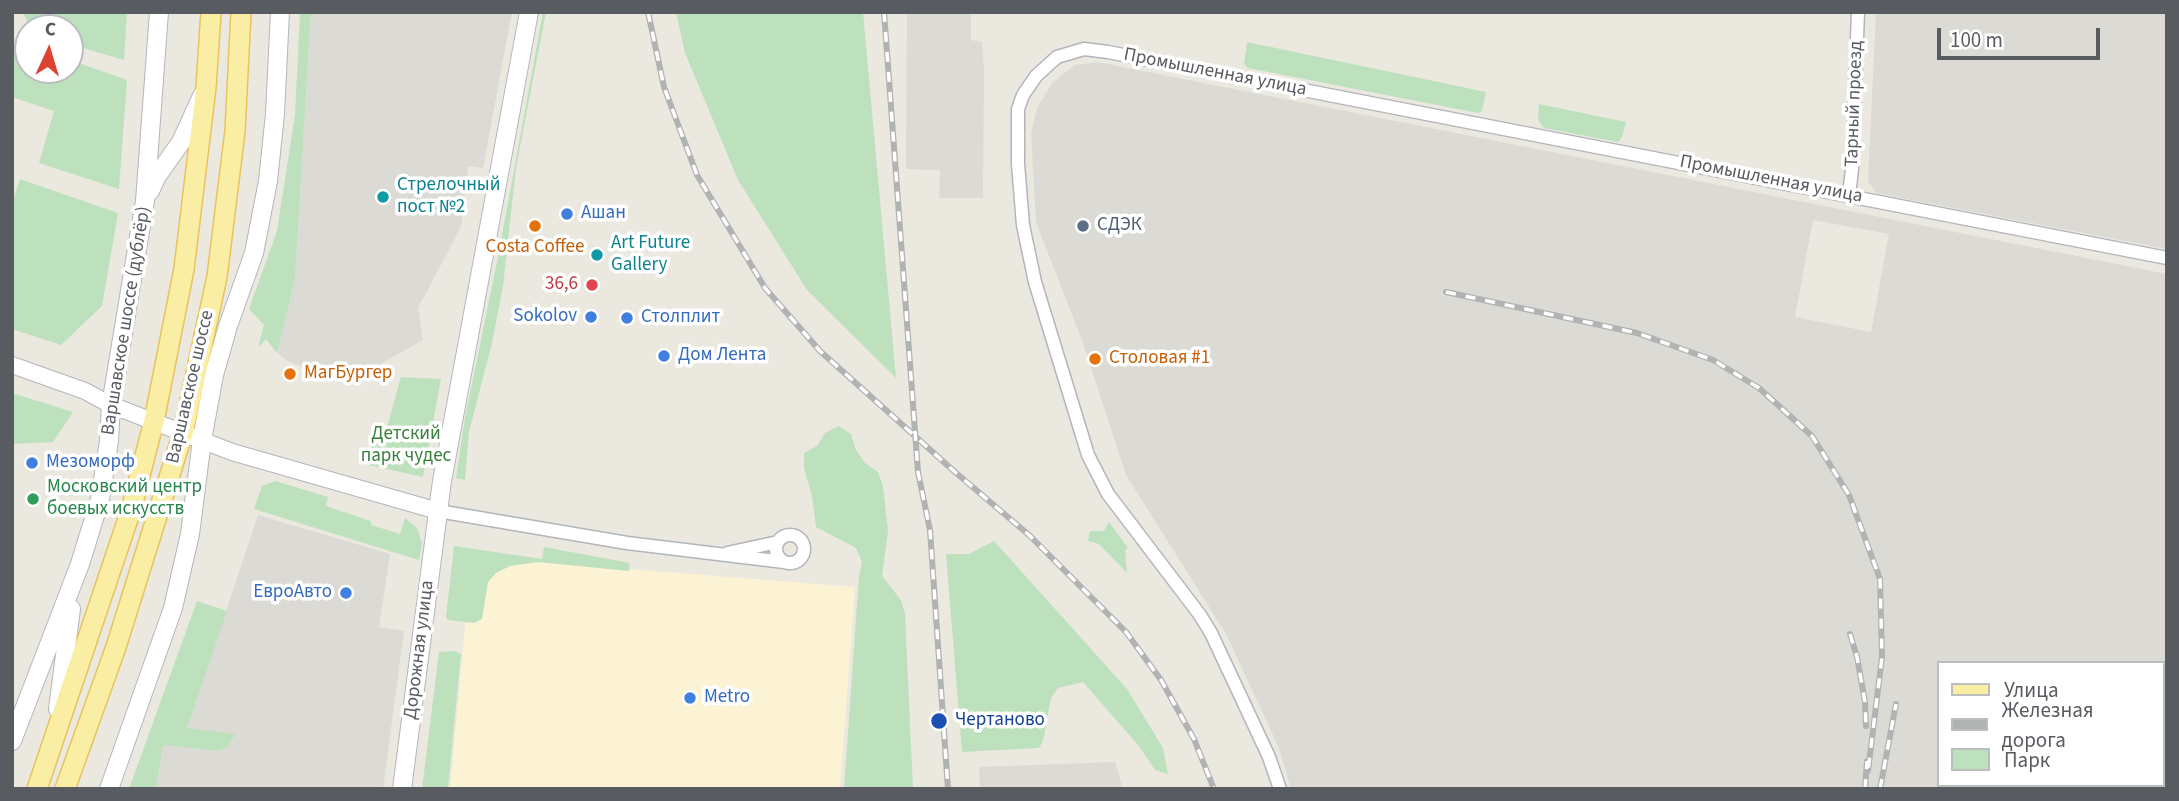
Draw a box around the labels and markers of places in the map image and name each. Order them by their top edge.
place label: Стрелочный пост №2 [397,175,500,219]
marker: Стрелочный пост №2 [375,189,391,205]
place label: Ашан [581,203,626,225]
marker: Ашан [559,206,575,222]
place label: СДЭК [1097,215,1142,237]
marker: Costa Coffee [527,218,543,234]
marker: СДЭК [1075,218,1091,234]
place label: Art Future Gallery [611,233,690,277]
place label: Costa Coffee [486,237,584,259]
marker: Art Future Gallery [589,247,605,263]
place label: 36,6 [545,274,578,296]
marker: 36,6 [584,277,600,293]
place label: Sokolov [513,306,577,328]
place label: Столплит [641,307,720,329]
marker: Sokolov [583,309,599,325]
marker: Столплит [619,310,635,326]
place label: Дом Лента [678,345,766,367]
marker: Дом Лента [656,348,672,364]
place label: Столовая #1 [1109,348,1210,370]
marker: Столовая #1 [1087,351,1103,367]
place label: МагБургер [304,363,392,385]
marker: МагБургер [282,366,298,382]
place label: Мезоморф [46,452,135,474]
marker: Мезоморф [24,455,40,471]
place label: Московский центр боевых искусств [47,477,202,521]
marker: Московский центр боевых искусств [25,491,41,507]
place label: ЕвроАвто [253,582,332,604]
marker: ЕвроАвто [338,585,354,601]
place label: Metro [704,687,750,709]
marker: Metro [682,690,698,706]
place label: Чертаново [955,710,1045,732]
marker: Чертаново [929,711,949,731]

